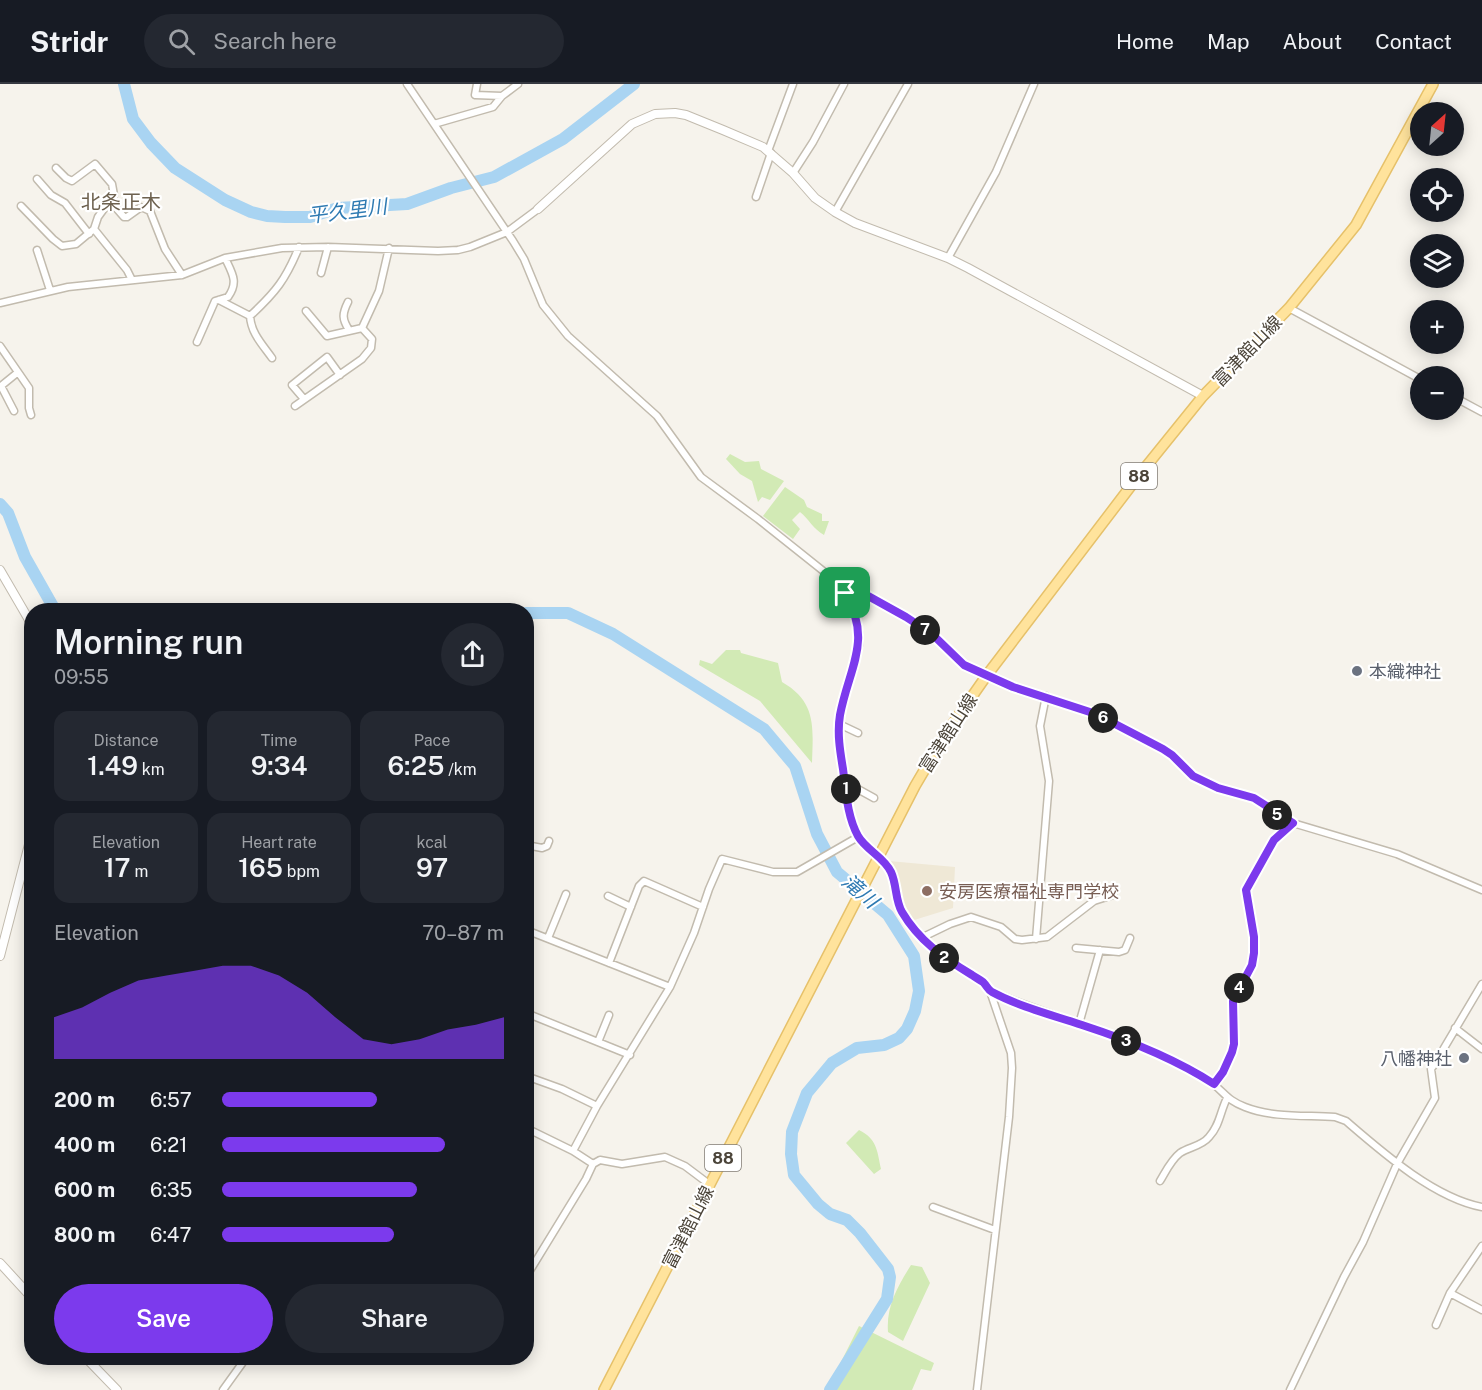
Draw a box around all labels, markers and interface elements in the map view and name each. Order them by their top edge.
search box [144,14,564,68]
text: Stridr [30,25,108,58]
icon: search [165,25,198,58]
text: Search here [213,28,337,54]
text: Home [1116,29,1174,54]
text: Map [1207,29,1250,54]
text: About [1283,29,1342,54]
text: Contact [1375,29,1452,54]
north arrow [1410,102,1464,156]
map controls [1410,102,1464,420]
button: locate [1410,168,1464,222]
district label: 北条正木 [81,190,161,214]
water label: 平久里川 [306,194,390,228]
button: layers [1410,234,1464,288]
button: + [1410,300,1464,354]
street label: 富津館山線 [1208,311,1286,391]
button: − [1410,366,1464,420]
road number: 88 [1121,463,1157,489]
pin [819,567,870,618]
icon: arrive [828,576,861,609]
pin: 7 [910,615,940,645]
text: 7 [920,620,930,639]
text: Morning run [54,623,243,661]
button: share [441,623,504,686]
place label: 本織神社 [1369,661,1441,682]
marker: 本織神社 [1350,664,1364,678]
text: 09:55 [54,665,109,689]
street label: 富津館山線 [915,690,981,776]
pin: 6 [1088,703,1118,733]
text: 6 [1098,708,1108,727]
text: Distance [94,731,158,750]
text: Time [261,731,297,750]
text: Pace [414,731,450,750]
text: 1.49 [87,750,138,781]
text: 9:34 [251,750,307,781]
text: 6:25 [387,750,444,781]
text: km [138,760,165,779]
text: /km [444,760,477,779]
pin: 1 [831,774,861,804]
text: 1 [843,779,849,798]
pin: 5 [1262,800,1292,830]
text: 5 [1272,805,1282,824]
text: Elevation [92,833,160,852]
text: Heart rate [241,833,317,852]
text: kcal [417,833,447,852]
text: 17 [104,852,131,883]
text: 165 [238,852,283,883]
text: 97 [416,852,448,883]
text: m [131,862,148,881]
text: bpm [283,862,320,881]
water label: 滝川 [837,869,884,914]
place label: 安房医療福祉専門学校 [939,881,1119,902]
marker: 安房医療福祉専門学校 [920,884,934,898]
text: Elevation [54,921,139,945]
text: 70–87 m [422,921,504,945]
pin: 2 [929,943,959,973]
text: 2 [939,948,949,967]
pin: 4 [1224,973,1254,1003]
text: 4 [1234,978,1244,997]
pin: 3 [1111,1026,1141,1056]
text: 3 [1121,1031,1131,1050]
place label: 八幡神社 [1380,1048,1452,1069]
marker: 八幡神社 [1457,1051,1471,1065]
text: 200 m [54,1088,115,1112]
text: 6:57 [150,1088,192,1112]
text: 400 m [54,1133,115,1157]
text: 6:21 [150,1133,187,1157]
road number: 88 [705,1145,741,1171]
text: 600 m [54,1178,115,1202]
text: 6:35 [150,1178,192,1202]
street label: 富津館山線 [658,1182,718,1272]
text: 800 m [54,1223,116,1247]
text: 6:47 [150,1223,191,1247]
button: Save [54,1284,273,1353]
button: Share [285,1284,504,1353]

